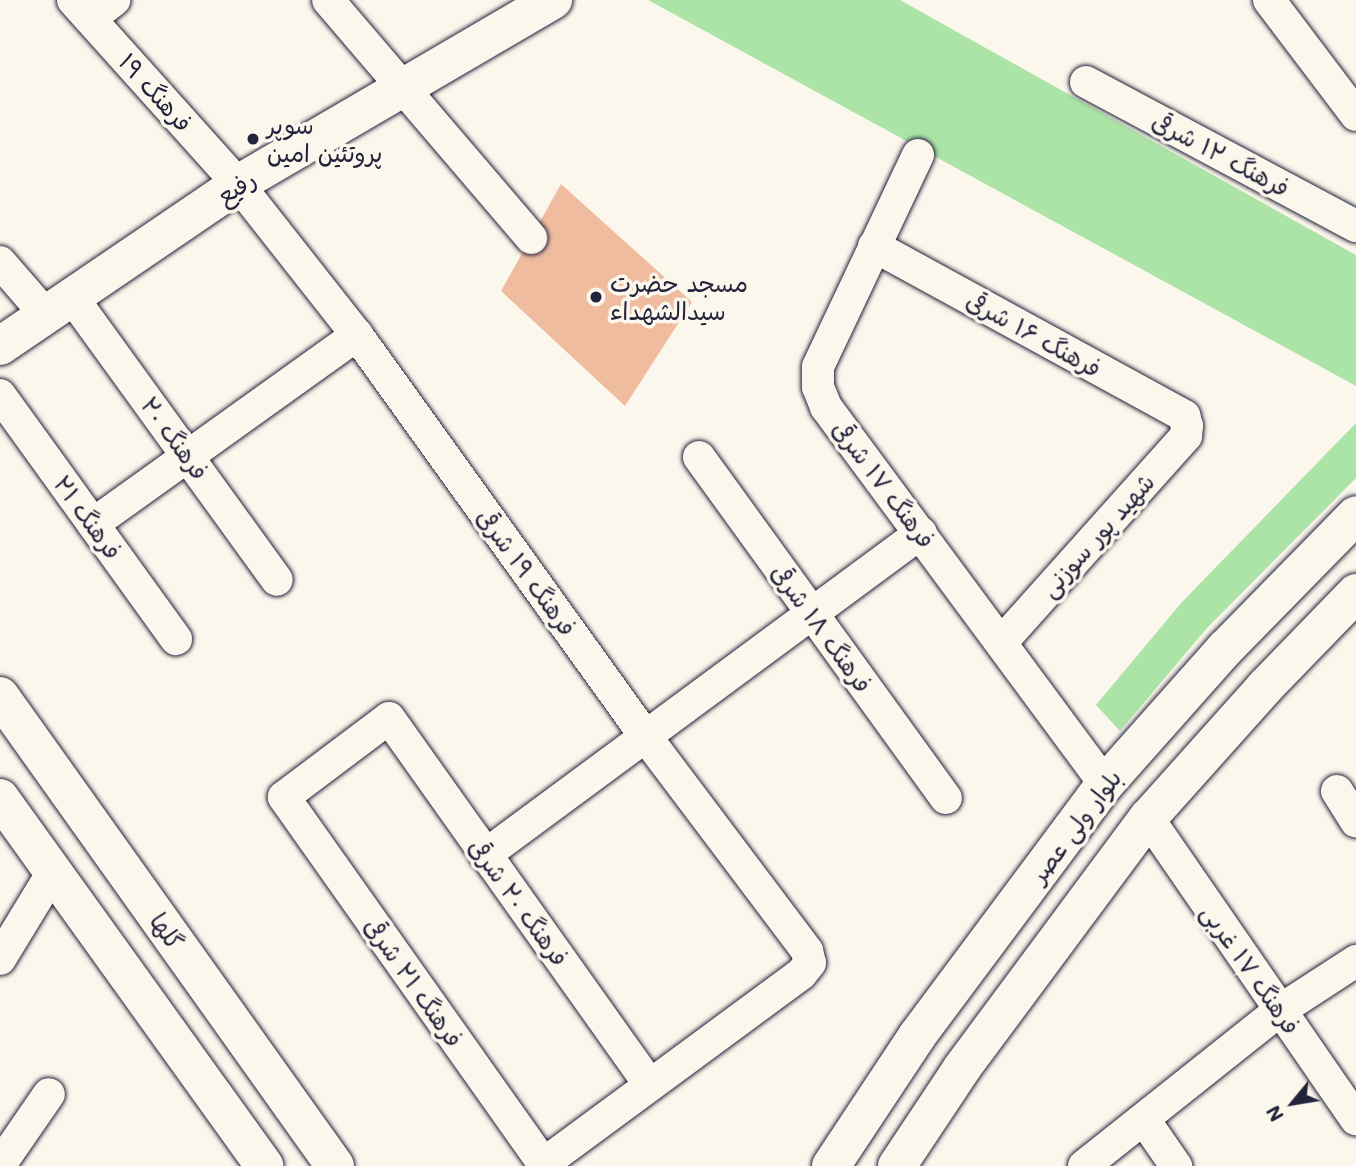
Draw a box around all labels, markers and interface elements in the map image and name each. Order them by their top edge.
street label: فرهنگ ۱۹ [113,47,199,137]
street label: فرهنگ ۱۲ شرقی [1147,106,1295,202]
place label: سوپر پروتئین امین [267,111,383,167]
marker: سوپر پروتئین امین [245,131,261,147]
street label: رفیع [211,164,261,210]
place label: مسجد حضرت سیدالشهداء [610,269,748,325]
street label: فرهنگ ۱۶ شرقی [962,285,1106,383]
marker: مسجد حضرت سیدالشهداء [588,289,604,305]
street label: فرهنگ ۲۰ [135,391,215,485]
street label: فرهنگ ۱۷ شرقی [827,415,941,553]
street label: شهید پور سوزنی [1034,467,1160,603]
street label: فرهنگ ۲۱ [48,470,128,564]
street label: فرهنگ ۱۹ شرقی [471,503,583,641]
street label: فرهنگ ۱۸ شرقی [766,558,878,698]
street label: بلوار ولی عصر [1023,764,1127,888]
street label: فرهنگ ۲۰ شرقی [463,833,575,971]
street label: فرهنگ ۱۷ غربی [1196,899,1306,1039]
street label: گلها [144,907,190,955]
street label: فرهنگ ۲۱ شرقی [359,912,469,1052]
north arrow [1258,1068,1328,1138]
text: N [1260,1101,1289,1126]

